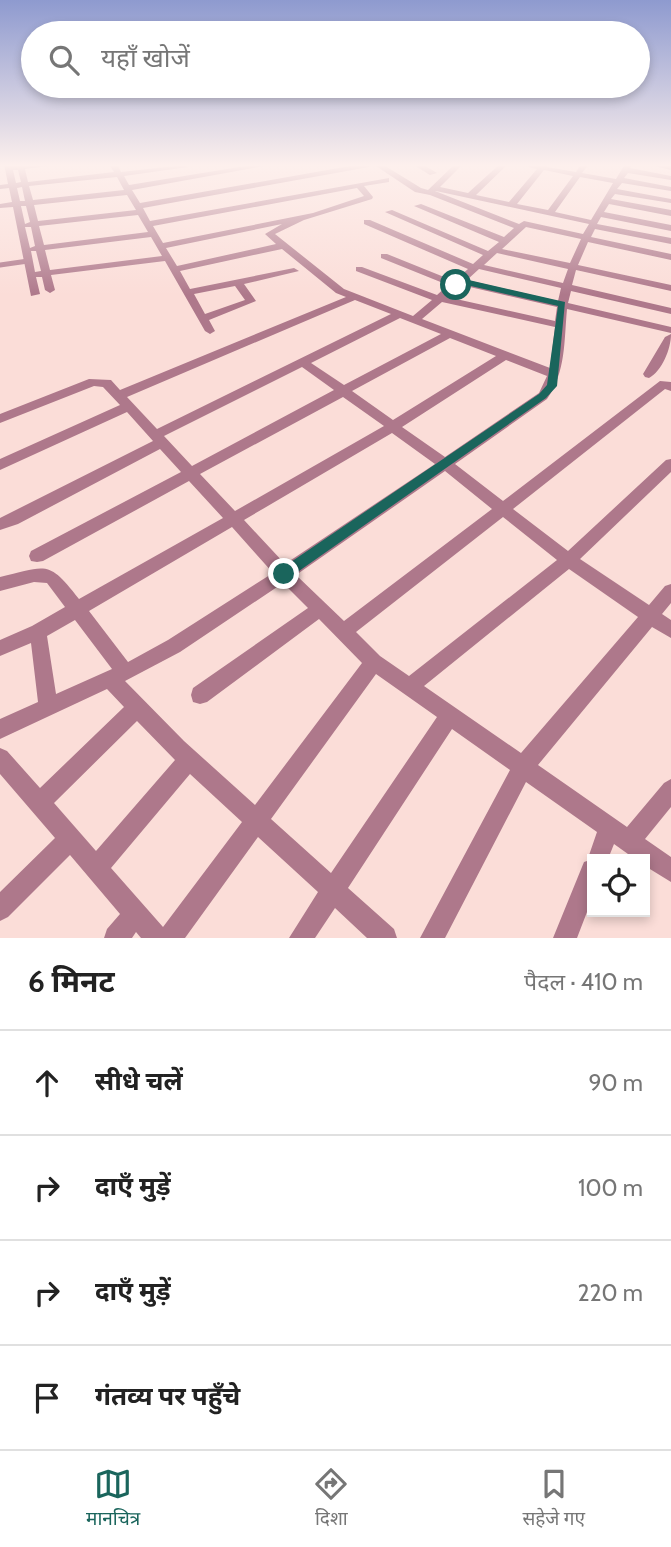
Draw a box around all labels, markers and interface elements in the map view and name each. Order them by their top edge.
search box [21,21,650,98]
icon: search [45,41,83,79]
text: यहाँ खोजें [101,42,190,74]
route start [440,269,471,300]
route end [268,558,299,589]
map controls [587,854,650,917]
button: locate [587,854,650,917]
text: 6 मिनट [28,963,115,1000]
text: पैदल · 410 m [524,968,643,996]
icon: ahead [28,1064,66,1102]
text: सीधे चलें [95,1065,183,1097]
text: 90 m [589,1069,643,1097]
icon: right [28,1169,66,1207]
text: दाएँ मुड़ें [95,1170,171,1202]
text: 100 m [578,1174,643,1202]
icon: right [28,1274,66,1312]
text: दाएँ मुड़ें [95,1275,171,1307]
text: 220 m [577,1279,643,1307]
icon: arrive [28,1379,66,1417]
text: गंतव्य पर पहुँचे [95,1380,240,1412]
tab: मानचित्र [86,1465,140,1533]
tab: दिशा [312,1465,350,1533]
tab: सहेजे गए [522,1465,585,1533]

